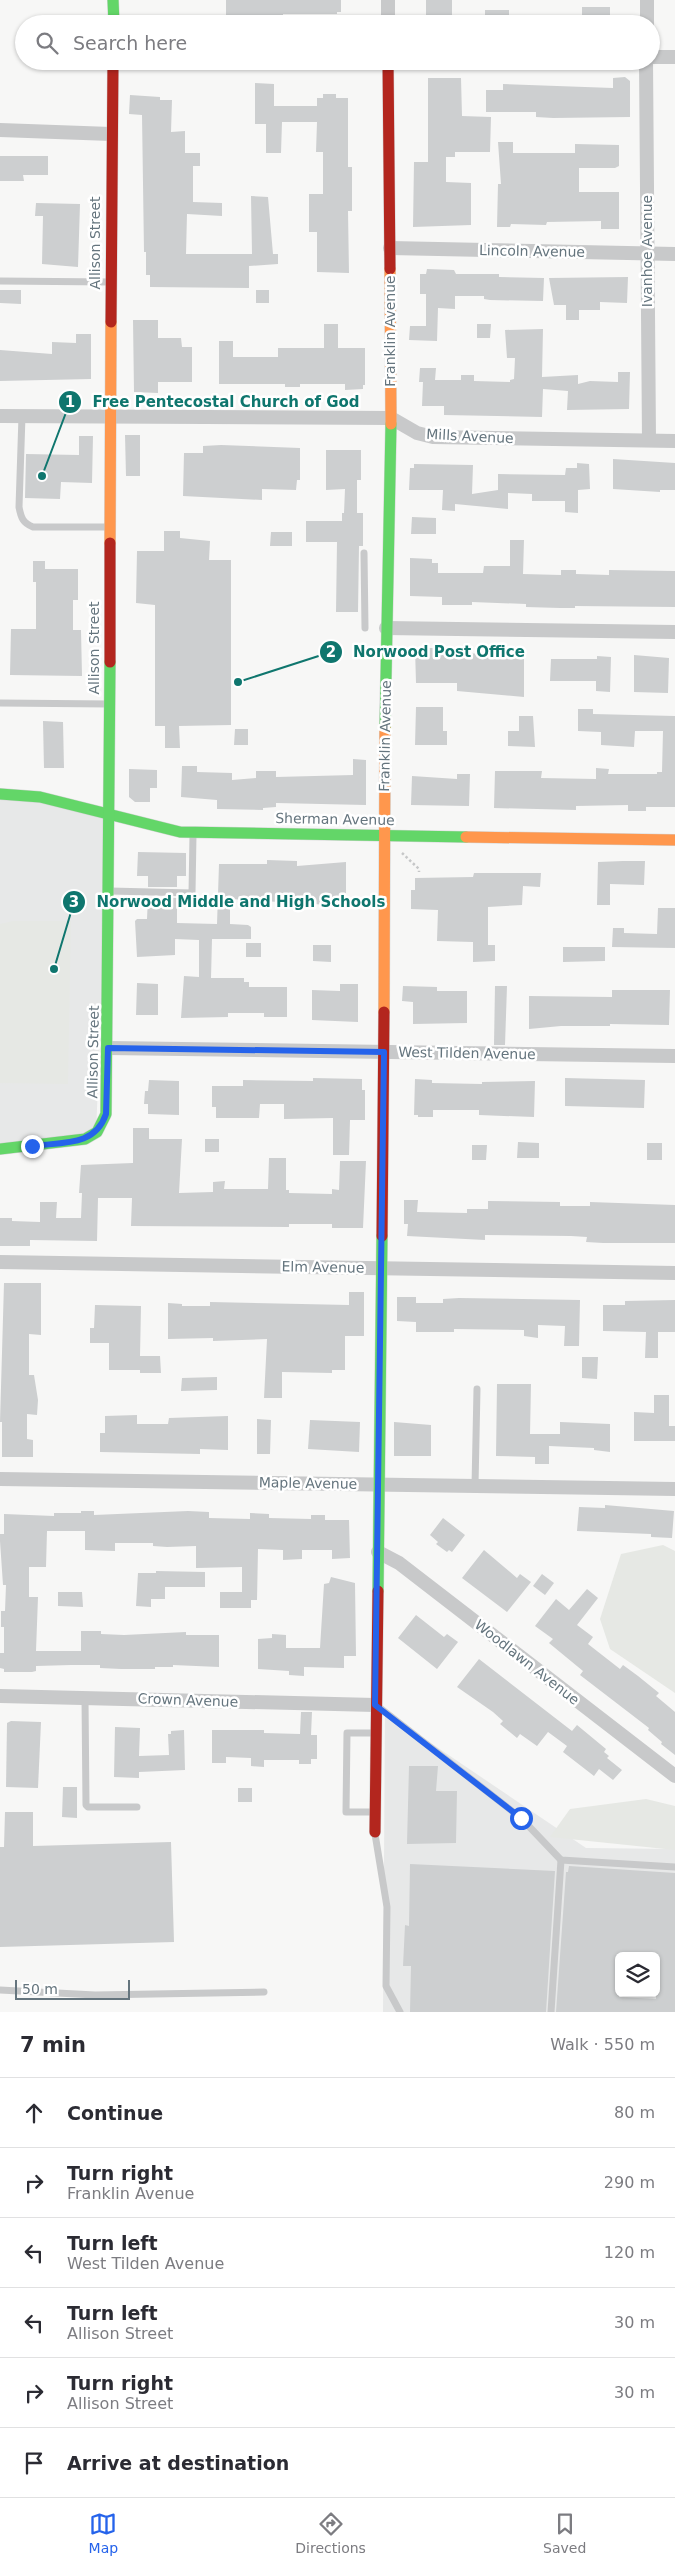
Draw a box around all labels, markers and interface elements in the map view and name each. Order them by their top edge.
search box [15,15,660,70]
icon: search [33,29,61,57]
text: Search here [73,32,187,54]
street label: Ivanhoe Avenue [639,195,655,307]
street label: Allison Street [87,196,103,289]
street label: Lincoln Avenue [479,242,585,260]
street label: Franklin Avenue [382,275,398,387]
callout: Free Pentecostal Church of God [57,387,370,417]
text: 1 [65,393,75,411]
text: Free Pentecostal Church of God [92,393,360,411]
street label: Mills Avenue [426,426,514,446]
street label: Allison Street [86,601,102,694]
callout: Norwood Post Office [318,637,535,667]
text: 2 [326,643,336,661]
text: Norwood Post Office [353,643,525,661]
street label: Franklin Avenue [376,680,394,792]
street label: Sherman Avenue [275,810,395,828]
callout: Norwood Middle and High Schools [62,887,396,917]
text: 3 [69,893,79,911]
text: Norwood Middle and High Schools [97,893,386,911]
street label: Allison Street [84,1005,102,1099]
street label: West Tilden Avenue [398,1044,536,1062]
route end [21,1135,44,1158]
street label: Elm Avenue [281,1258,365,1276]
street label: Maple Avenue [259,1474,357,1492]
street label: Woodlawn Avenue [472,1616,582,1708]
street label: Crown Avenue [137,1690,239,1710]
route start [510,1807,533,1830]
map controls [615,1952,660,1997]
button: layers [615,1952,660,1997]
scale bar [15,1977,130,2000]
text: 50 m [22,1981,58,1997]
text: 7 min [20,2033,86,2057]
text: Walk · 550 m [550,2035,655,2054]
icon: ahead [20,2099,48,2127]
text: Continue [67,2102,163,2124]
text: 80 m [614,2103,655,2122]
text: Turn right [67,2162,173,2184]
icon: right [20,2169,48,2197]
text: 290 m [604,2173,655,2192]
text: Franklin Avenue [67,2184,194,2203]
text: Turn left [67,2232,158,2254]
icon: left [20,2239,48,2267]
text: 120 m [604,2243,655,2262]
text: West Tilden Avenue [67,2254,224,2273]
text: Turn left [67,2302,158,2324]
icon: left [20,2309,48,2337]
text: 30 m [614,2313,655,2332]
text: Allison Street [67,2324,173,2343]
text: Turn right [67,2372,173,2394]
icon: right [20,2379,48,2407]
text: 30 m [614,2383,655,2402]
text: Allison Street [67,2394,173,2413]
icon: arrive [20,2449,48,2477]
text: Arrive at destination [67,2452,289,2474]
tab: Map [89,2510,118,2556]
tab: Directions [295,2510,366,2556]
tab: Saved [543,2510,586,2556]

